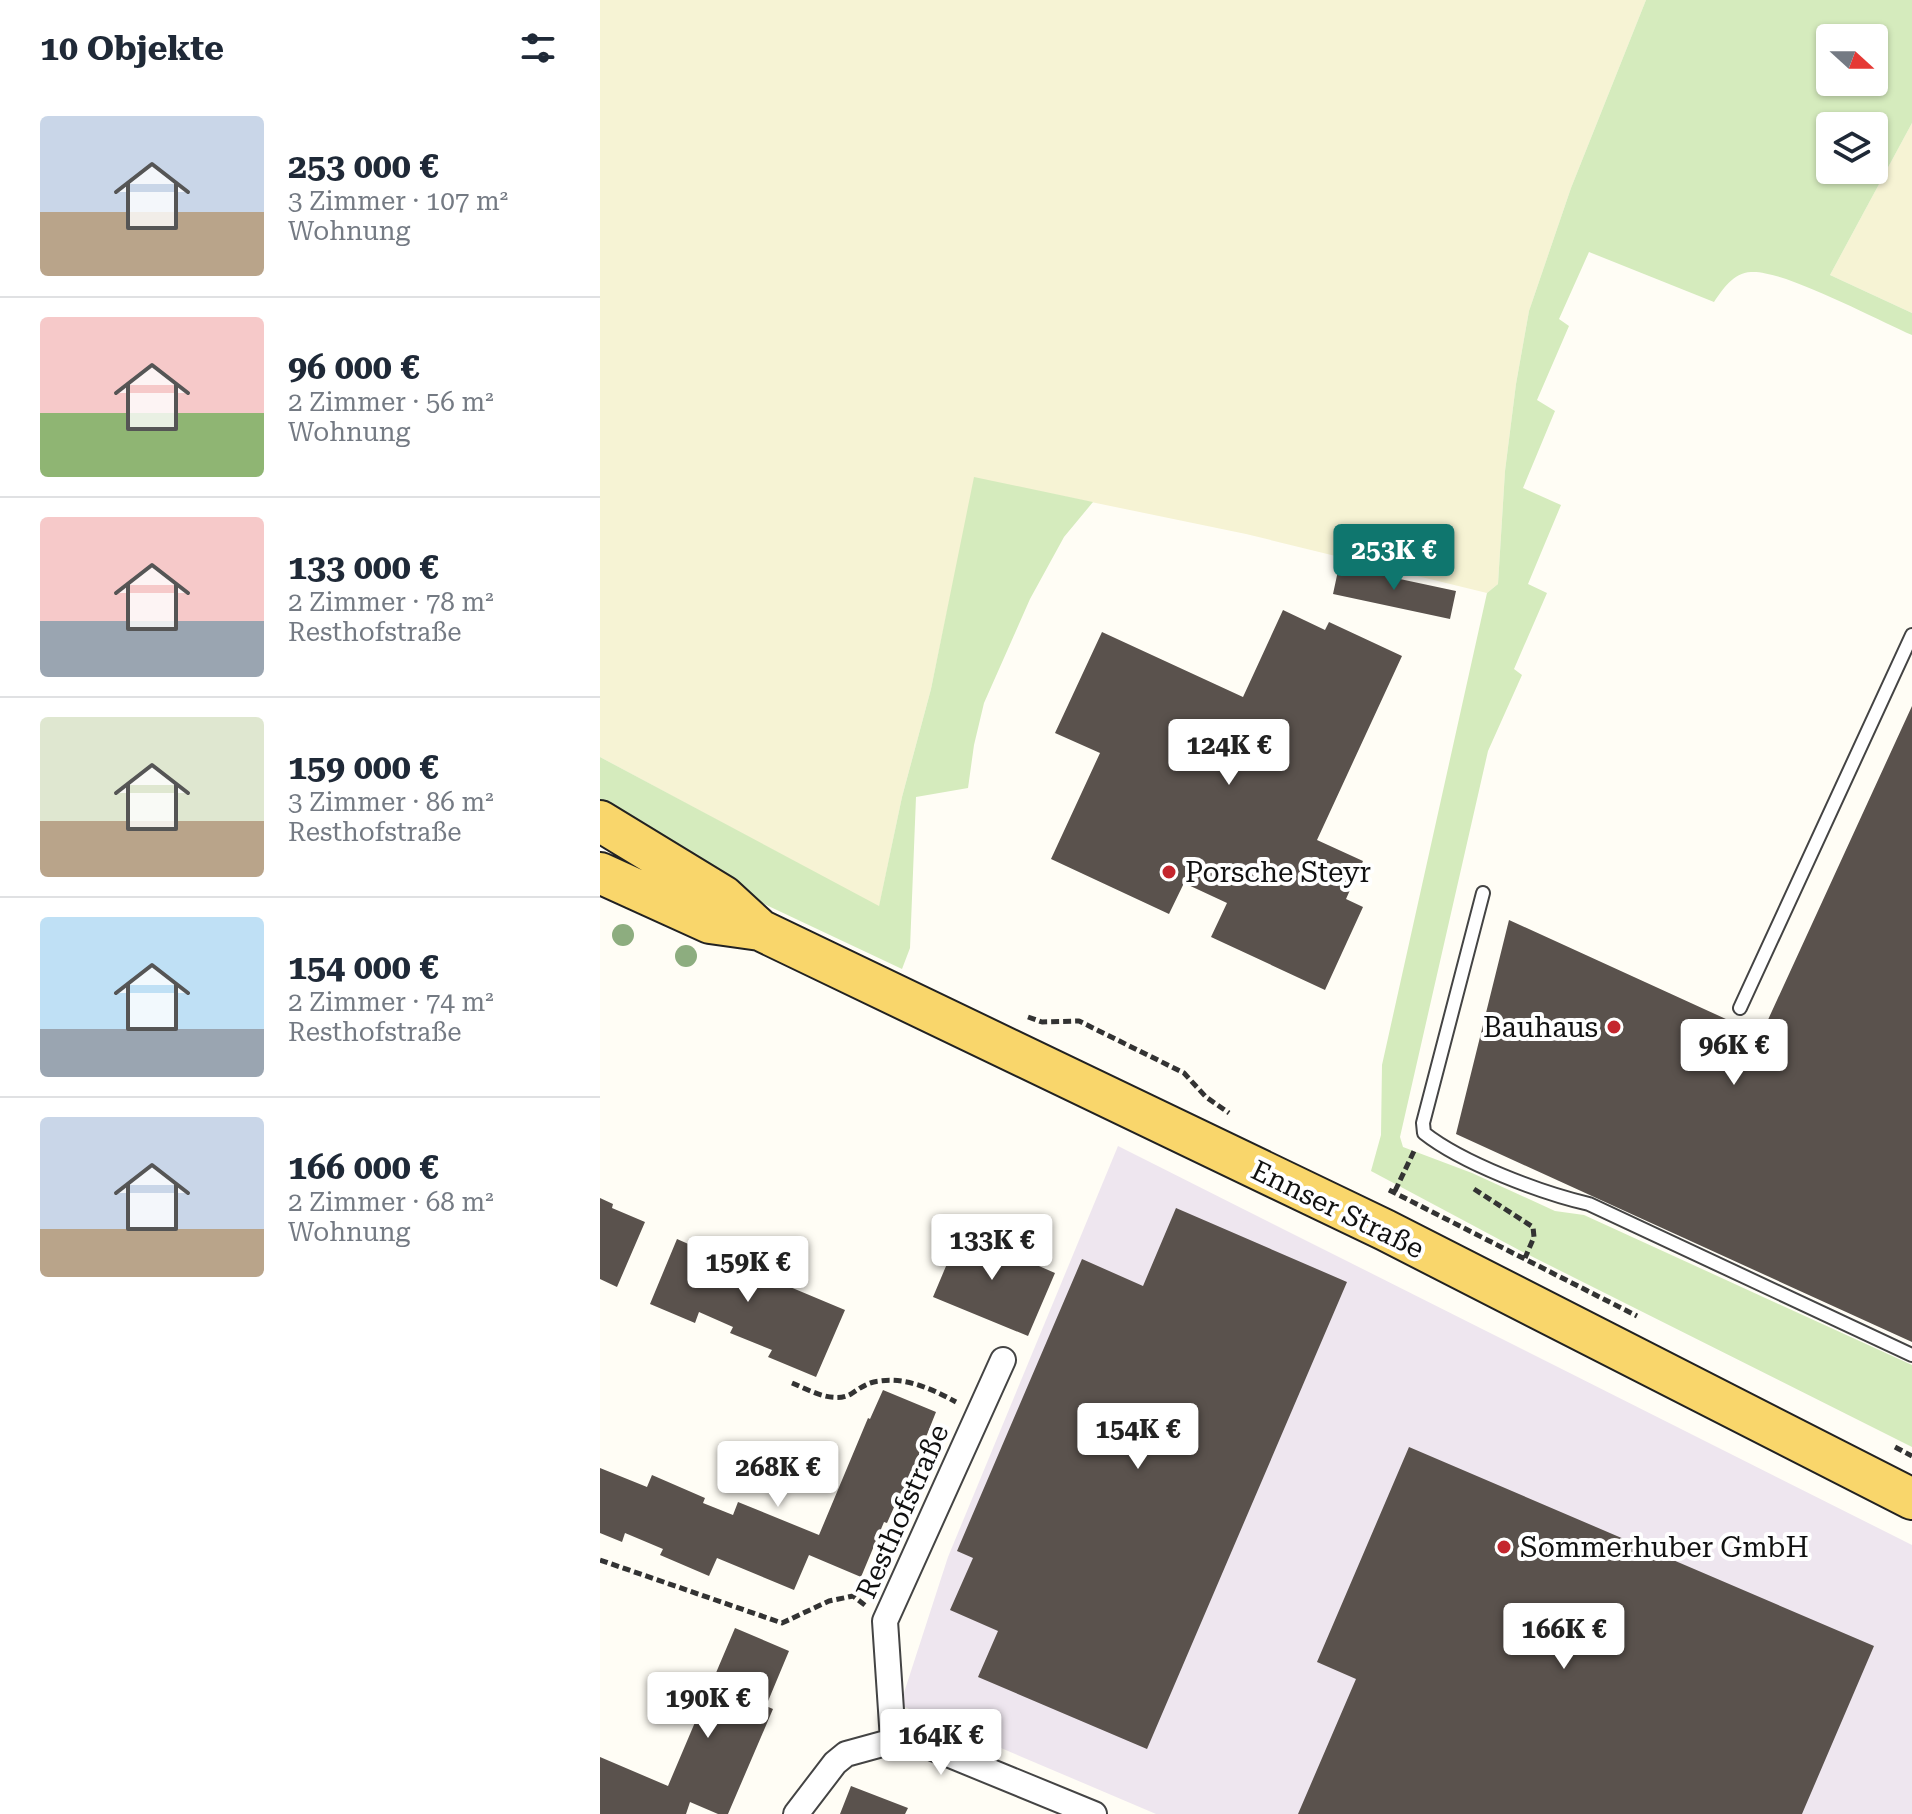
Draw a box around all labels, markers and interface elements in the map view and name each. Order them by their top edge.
north arrow [1816,24,1888,96]
map controls [1816,24,1888,184]
icon: filters [516,26,560,70]
text: 10 Objekte [40,28,224,68]
button: layers [1816,112,1888,184]
text: 253 000 € [288,146,438,186]
icon: home [104,148,200,244]
text: 3 Zimmer · 107 m² [288,186,508,216]
text: Wohnung [288,216,410,246]
text: 96 000 € [288,347,419,387]
icon: home [104,349,200,445]
text: 2 Zimmer · 56 m² [288,387,494,417]
text: Wohnung [288,417,410,447]
pin: 253K € [1329,524,1459,592]
text: 253K € [1351,535,1437,565]
text: 133 000 € [288,547,438,587]
icon: home [104,549,200,645]
text: 2 Zimmer · 78 m² [288,587,494,617]
text: Resthofstraße [288,617,461,647]
pin: 124K € [1164,719,1294,787]
text: 124K € [1186,730,1272,760]
text: 159 000 € [288,747,438,787]
icon: home [104,749,200,845]
text: 3 Zimmer · 86 m² [288,787,494,817]
text: Resthofstraße [288,817,461,847]
place label: Porsche Steyr [1185,856,1371,889]
marker: Porsche Steyr [1160,863,1178,881]
text: 154 000 € [288,947,438,987]
icon: home [104,949,200,1045]
text: 2 Zimmer · 74 m² [288,987,494,1017]
place label: Bauhaus [1483,1011,1598,1044]
text: Resthofstraße [288,1017,461,1047]
marker: Bauhaus [1605,1018,1623,1036]
pin: 96K € [1678,1019,1790,1087]
text: 96K € [1699,1030,1769,1060]
text: 166 000 € [288,1147,438,1187]
icon: home [104,1149,200,1245]
street label: Ennser Straße [1246,1153,1430,1266]
text: 2 Zimmer · 68 m² [288,1187,494,1217]
pin: 133K € [927,1214,1057,1282]
text: Wohnung [288,1217,410,1247]
text: 133K € [949,1225,1035,1255]
pin: 159K € [683,1236,813,1304]
text: 159K € [705,1247,791,1277]
pin: 154K € [1073,1403,1203,1471]
text: 154K € [1095,1414,1181,1444]
street label: Resthofstraße [849,1419,956,1603]
pin: 268K € [713,1441,843,1509]
text: 268K € [735,1452,821,1482]
place label: Sommerhuber GmbH [1520,1531,1809,1564]
marker: Sommerhuber GmbH [1495,1538,1513,1556]
pin: 166K € [1499,1603,1629,1671]
text: 166K € [1521,1614,1607,1644]
pin: 190K € [643,1672,773,1740]
text: 190K € [665,1683,751,1713]
pin: 164K € [876,1709,1006,1777]
text: 164K € [898,1720,984,1750]

